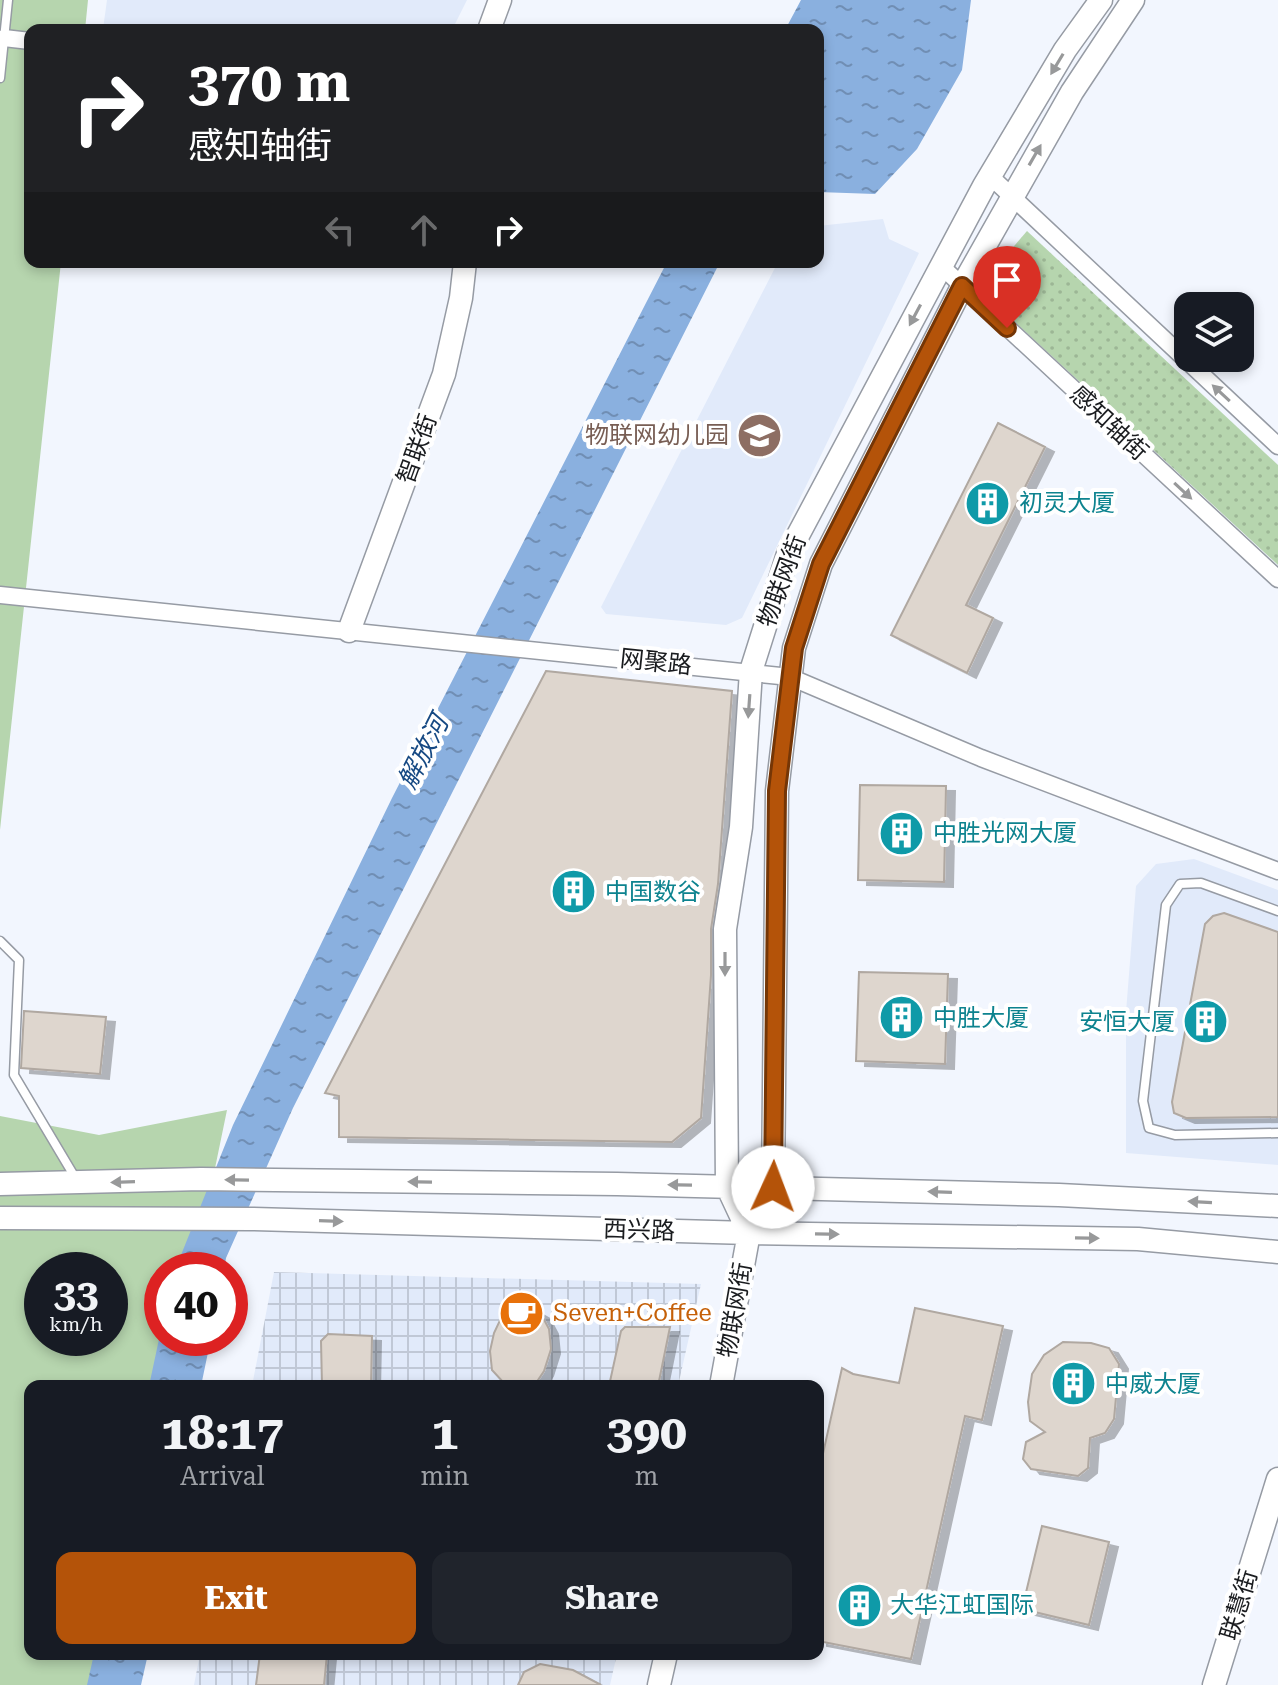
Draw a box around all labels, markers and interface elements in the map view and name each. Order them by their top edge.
text: 370 m [188,49,350,115]
one-way arrow [1050,53,1064,75]
icon: right [56,56,160,160]
text: 感知轴街 [188,125,332,167]
one-way arrow [1028,144,1042,166]
icon: left [318,208,362,252]
icon: ahead [402,208,446,252]
icon: right [486,208,530,252]
pin [973,246,1041,328]
icon: arrive [985,258,1029,302]
map controls [1174,292,1254,372]
button: layers [1174,292,1254,372]
one-way arrow [908,304,922,326]
street label: 感知轴街 [1064,380,1154,466]
one-way arrow [1212,384,1231,402]
street label: 智联街 [392,410,442,488]
school or university icon: 物联网幼儿园 [736,411,784,459]
place label: 物联网幼儿园 [585,421,729,449]
building icon: 初灵大厦 [964,479,1012,527]
one-way arrow [1173,481,1192,499]
place label: 初灵大厦 [1019,489,1115,517]
street label: 物联网街 [752,531,812,631]
street label: 网聚路 [619,644,693,680]
one-way arrow [742,694,755,719]
water label: 解放河 [392,706,456,794]
building icon: 中胜光网大厦 [878,809,926,857]
place label: 中胜光网大厦 [933,819,1077,847]
building icon: 中国数谷 [550,868,598,916]
place label: 中国数谷 [605,878,701,906]
one-way arrow [719,952,731,977]
building icon: 中胜大厦 [878,994,926,1042]
building icon: 安恒大厦 [1182,998,1230,1046]
place label: 中胜大厦 [933,1004,1029,1032]
place label: 安恒大厦 [1079,1008,1175,1036]
position arrow [731,1145,815,1229]
one-way arrow [224,1174,249,1186]
one-way arrow [110,1175,135,1188]
one-way arrow [407,1176,432,1188]
one-way arrow [667,1179,692,1191]
one-way arrow [927,1185,952,1198]
one-way arrow [1187,1196,1212,1209]
one-way arrow [319,1215,344,1228]
street label: 西兴路 [603,1215,675,1245]
one-way arrow [815,1228,840,1241]
one-way arrow [1075,1232,1100,1244]
speed limit sign: 40 [144,1252,248,1356]
street label: 物联网街 [713,1260,757,1360]
text: 33 [54,1270,98,1317]
cafe icon: Seven+Coffee [498,1289,546,1337]
place label: Seven+Coffee [553,1299,712,1327]
text: km/h [49,1312,103,1336]
building icon: 中威大厦 [1050,1360,1098,1408]
place label: 中威大厦 [1105,1370,1201,1398]
text: 18:17 [161,1405,284,1461]
text: 1 [431,1405,458,1461]
text: 390 [606,1405,687,1461]
text: Arrival [180,1461,265,1491]
text: min [421,1461,469,1491]
text: m [635,1461,659,1491]
button: Exit [56,1552,416,1644]
button: Share [432,1552,792,1644]
street label: 联慧街 [1215,1566,1263,1644]
building icon: 大华江虹国际 [835,1581,883,1629]
place label: 大华江虹国际 [890,1591,1034,1619]

